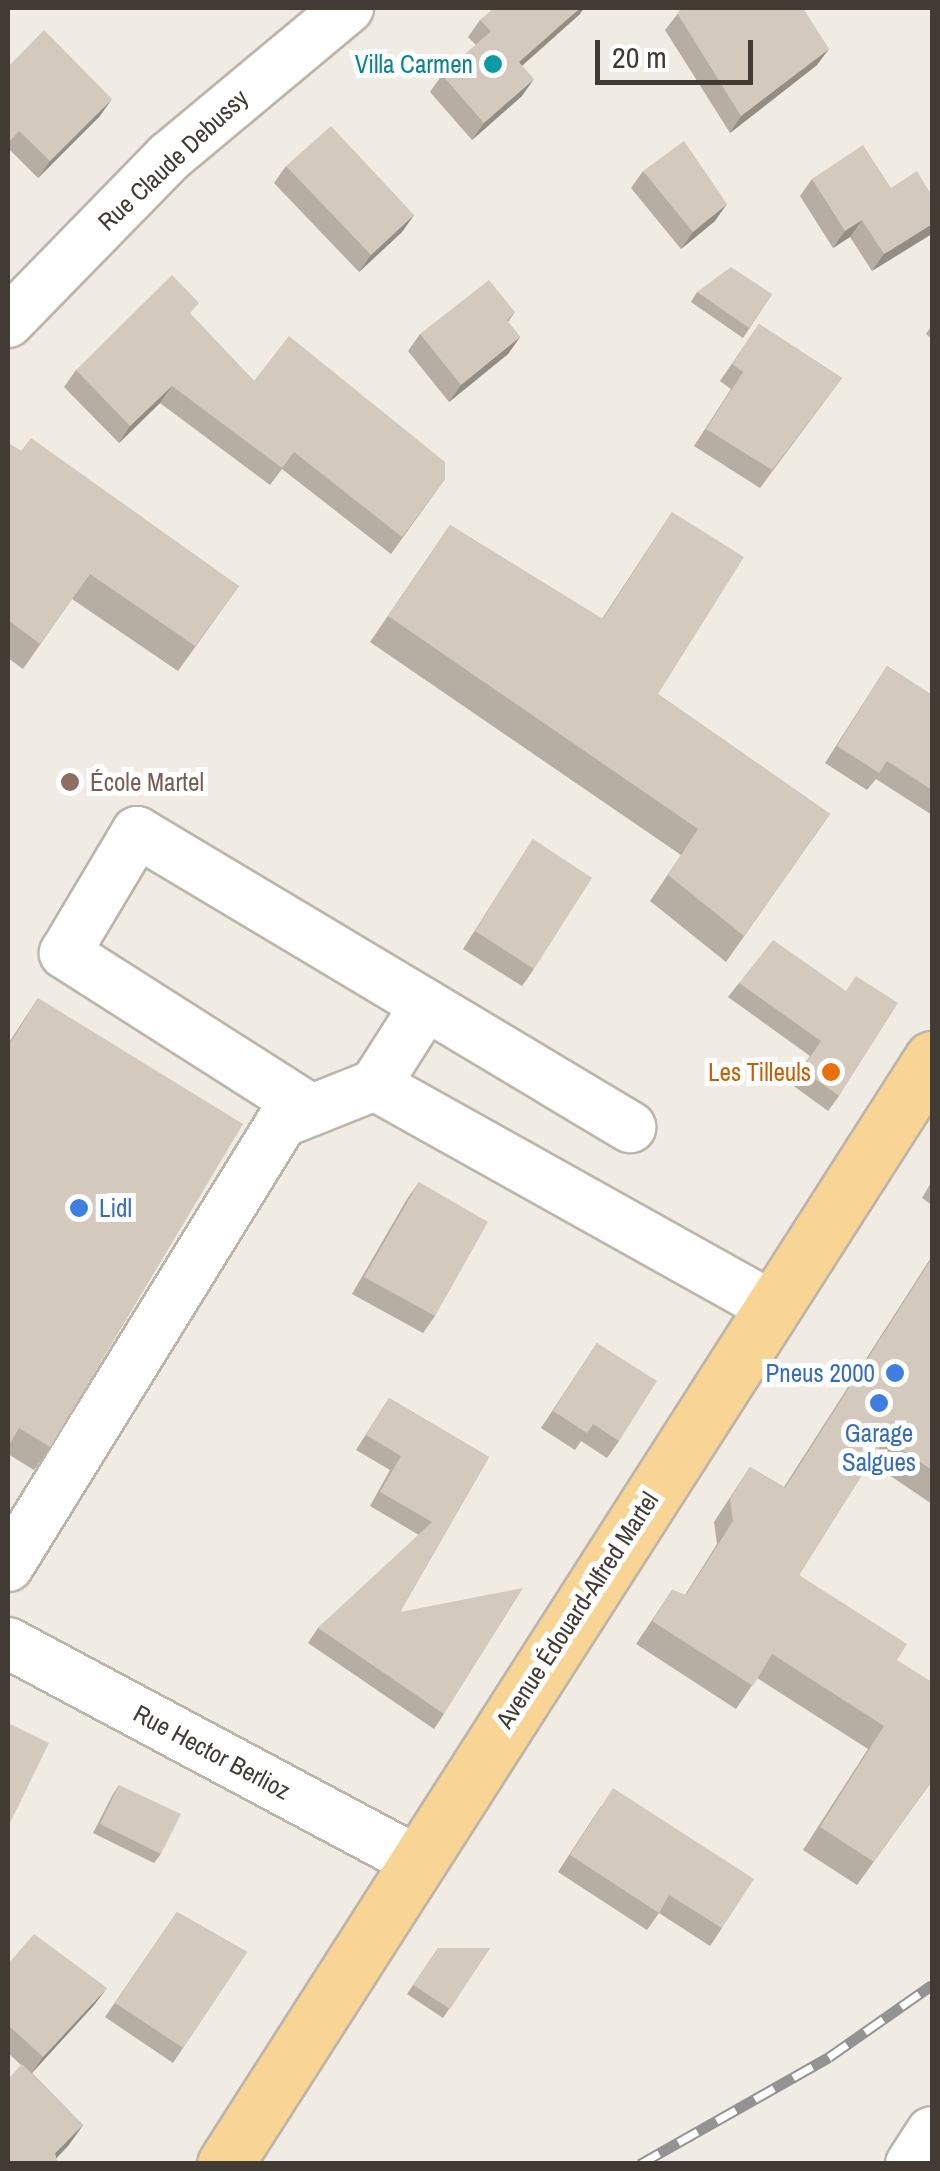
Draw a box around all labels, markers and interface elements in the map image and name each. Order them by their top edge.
scale bar [600,20,758,82]
text: 20 m [612,37,667,77]
place label: Villa Carmen [355,49,473,79]
marker: Villa Carmen [482,53,504,75]
street label: Rue Claude Debussy [92,83,254,237]
place label: École Martel [90,767,204,797]
marker: École Martel [59,771,81,793]
place label: Les Tilleuls [708,1057,811,1087]
marker: Les Tilleuls [820,1061,842,1083]
place label: Lidl [99,1193,132,1223]
marker: Lidl [68,1197,90,1219]
place label: Pneus 2000 [766,1358,875,1388]
marker: Pneus 2000 [884,1362,906,1384]
marker: Garage Salgues [868,1392,890,1414]
place label: Garage Salgues [842,1419,916,1478]
street label: Avenue Édouard-Alfred Martel [489,1486,665,1734]
street label: Rue Hector Berlioz [129,1698,295,1806]

